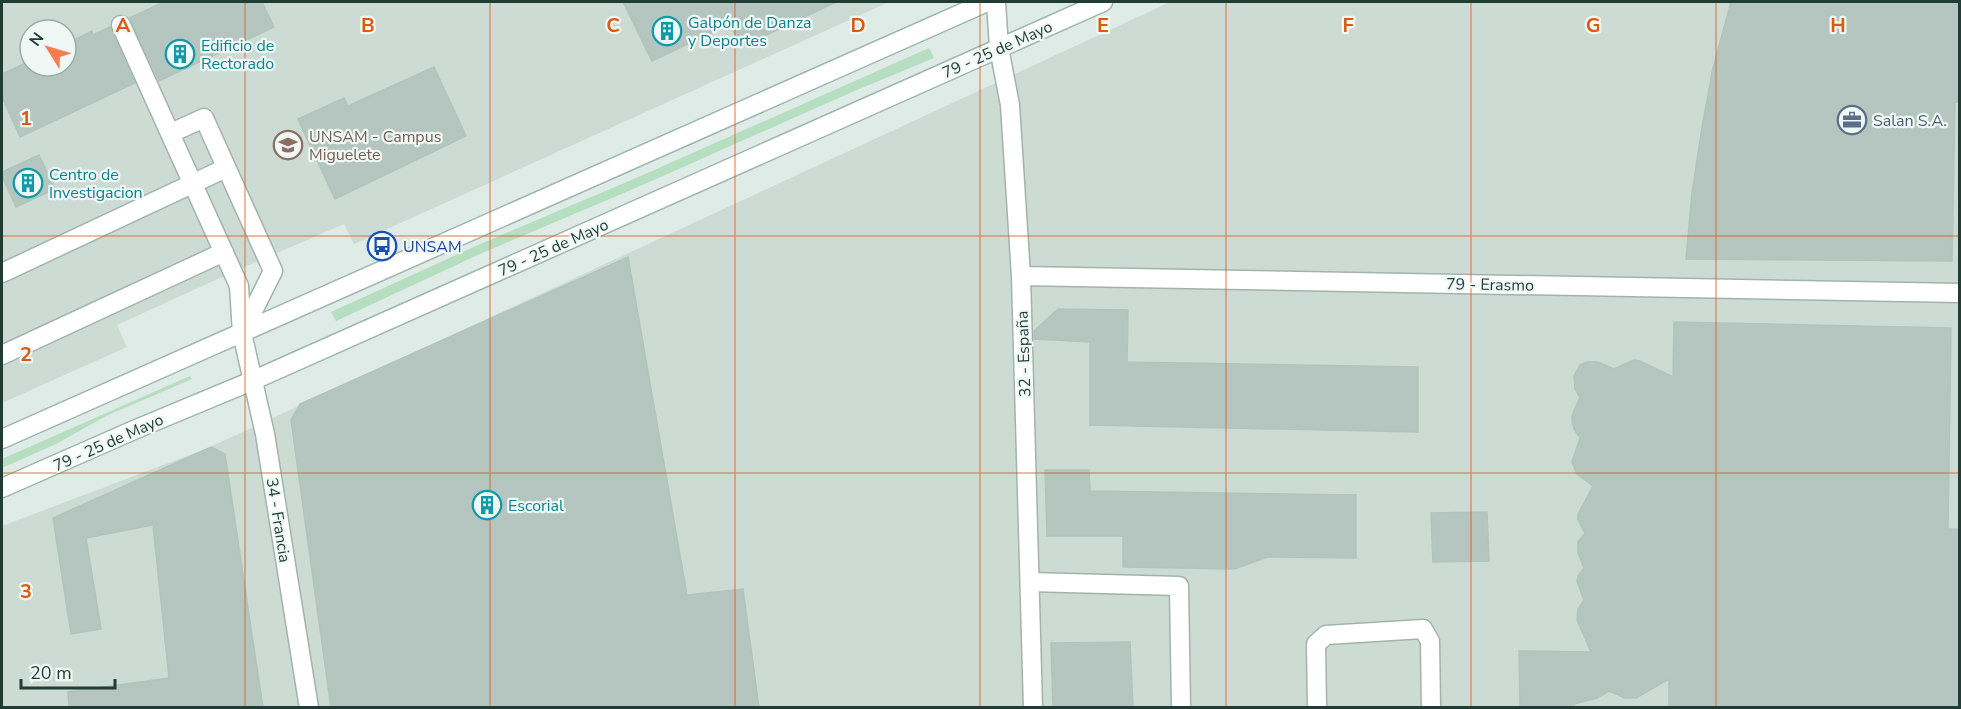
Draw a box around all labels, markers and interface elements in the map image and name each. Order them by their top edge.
text: A [116,12,131,39]
text: B [361,12,375,39]
text: C [606,12,620,39]
place label: Galpón de Danza y Deportes [688,12,811,52]
text: D [850,12,866,39]
text: E [1097,12,1109,39]
text: F [1342,12,1354,39]
text: G [1586,12,1600,39]
text: H [1830,12,1846,39]
building icon: Galpón de Danza y Deportes [651,15,683,47]
street label: 79 - 25 de Mayo [939,16,1056,84]
north arrow [18,18,78,78]
text: N [24,28,49,51]
place label: Edificio de Rectorado [201,35,274,75]
building icon: Edificio de Rectorado [164,38,196,70]
office icon: Salan S.A. [1836,104,1868,136]
text: 1 [20,105,32,132]
place label: Salan S.A. [1873,110,1947,132]
place label: UNSAM - Campus Miguelete [309,126,441,166]
school or university icon: UNSAM - Campus Miguelete [272,129,304,161]
place label: Centro de Investigacion [49,164,143,204]
building icon: Centro de Investigacion [12,167,44,199]
street label: 79 - 25 de Mayo [495,214,612,282]
bus stop icon: UNSAM [366,230,398,262]
place label: UNSAM [403,236,462,258]
street label: 79 - Erasmo [1446,273,1534,297]
street label: 32 - España [1011,310,1037,398]
text: 2 [20,341,32,368]
street label: 79 - 25 de Mayo [50,409,167,477]
street label: 34 - Francia [260,476,296,564]
building icon: Escorial [471,489,503,521]
place label: Escorial [508,495,564,517]
text: 3 [20,578,32,605]
scale bar [21,652,116,690]
text: 20 m [30,661,72,685]

